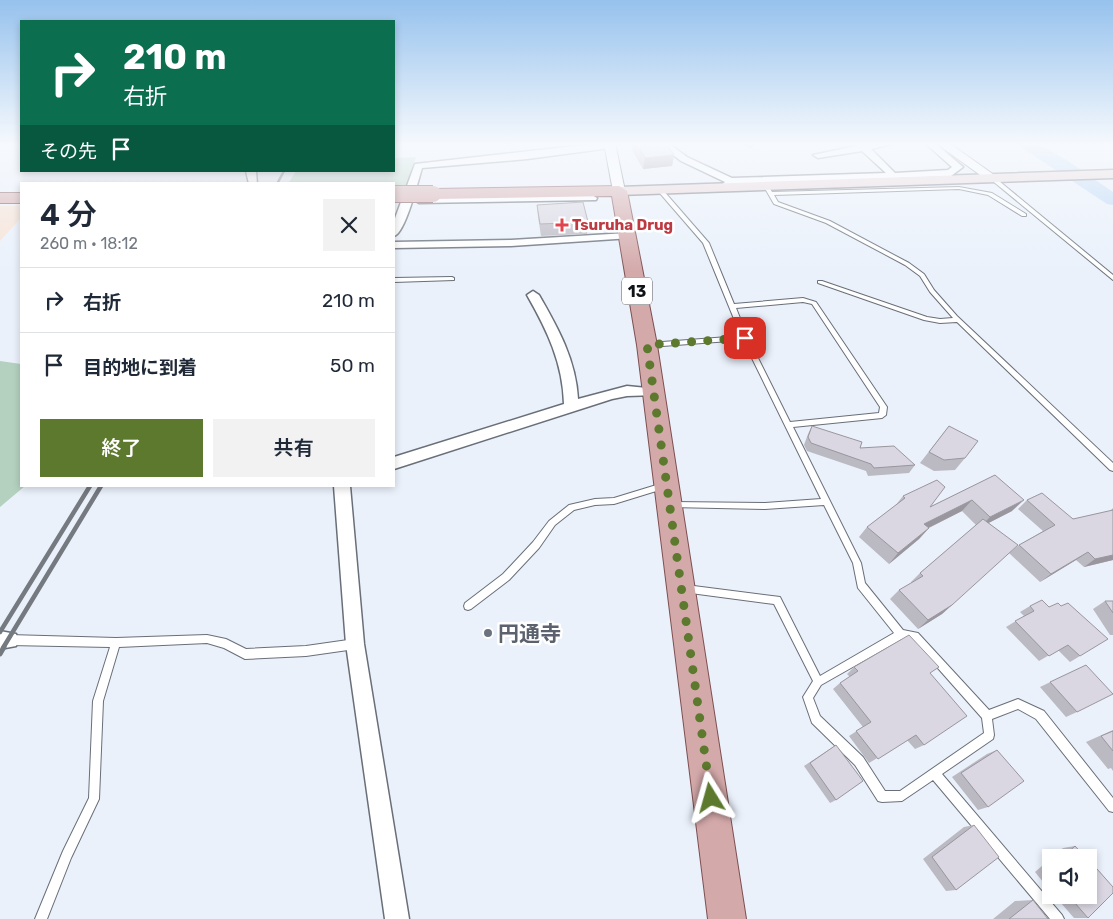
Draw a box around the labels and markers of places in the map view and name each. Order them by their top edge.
place label: Tsuruha Drug [572,216,673,234]
marker: Tsuruha Drug [556,219,568,231]
pin [724,317,766,359]
place label: 円通寺 [498,621,561,646]
marker: 円通寺 [482,627,494,639]

